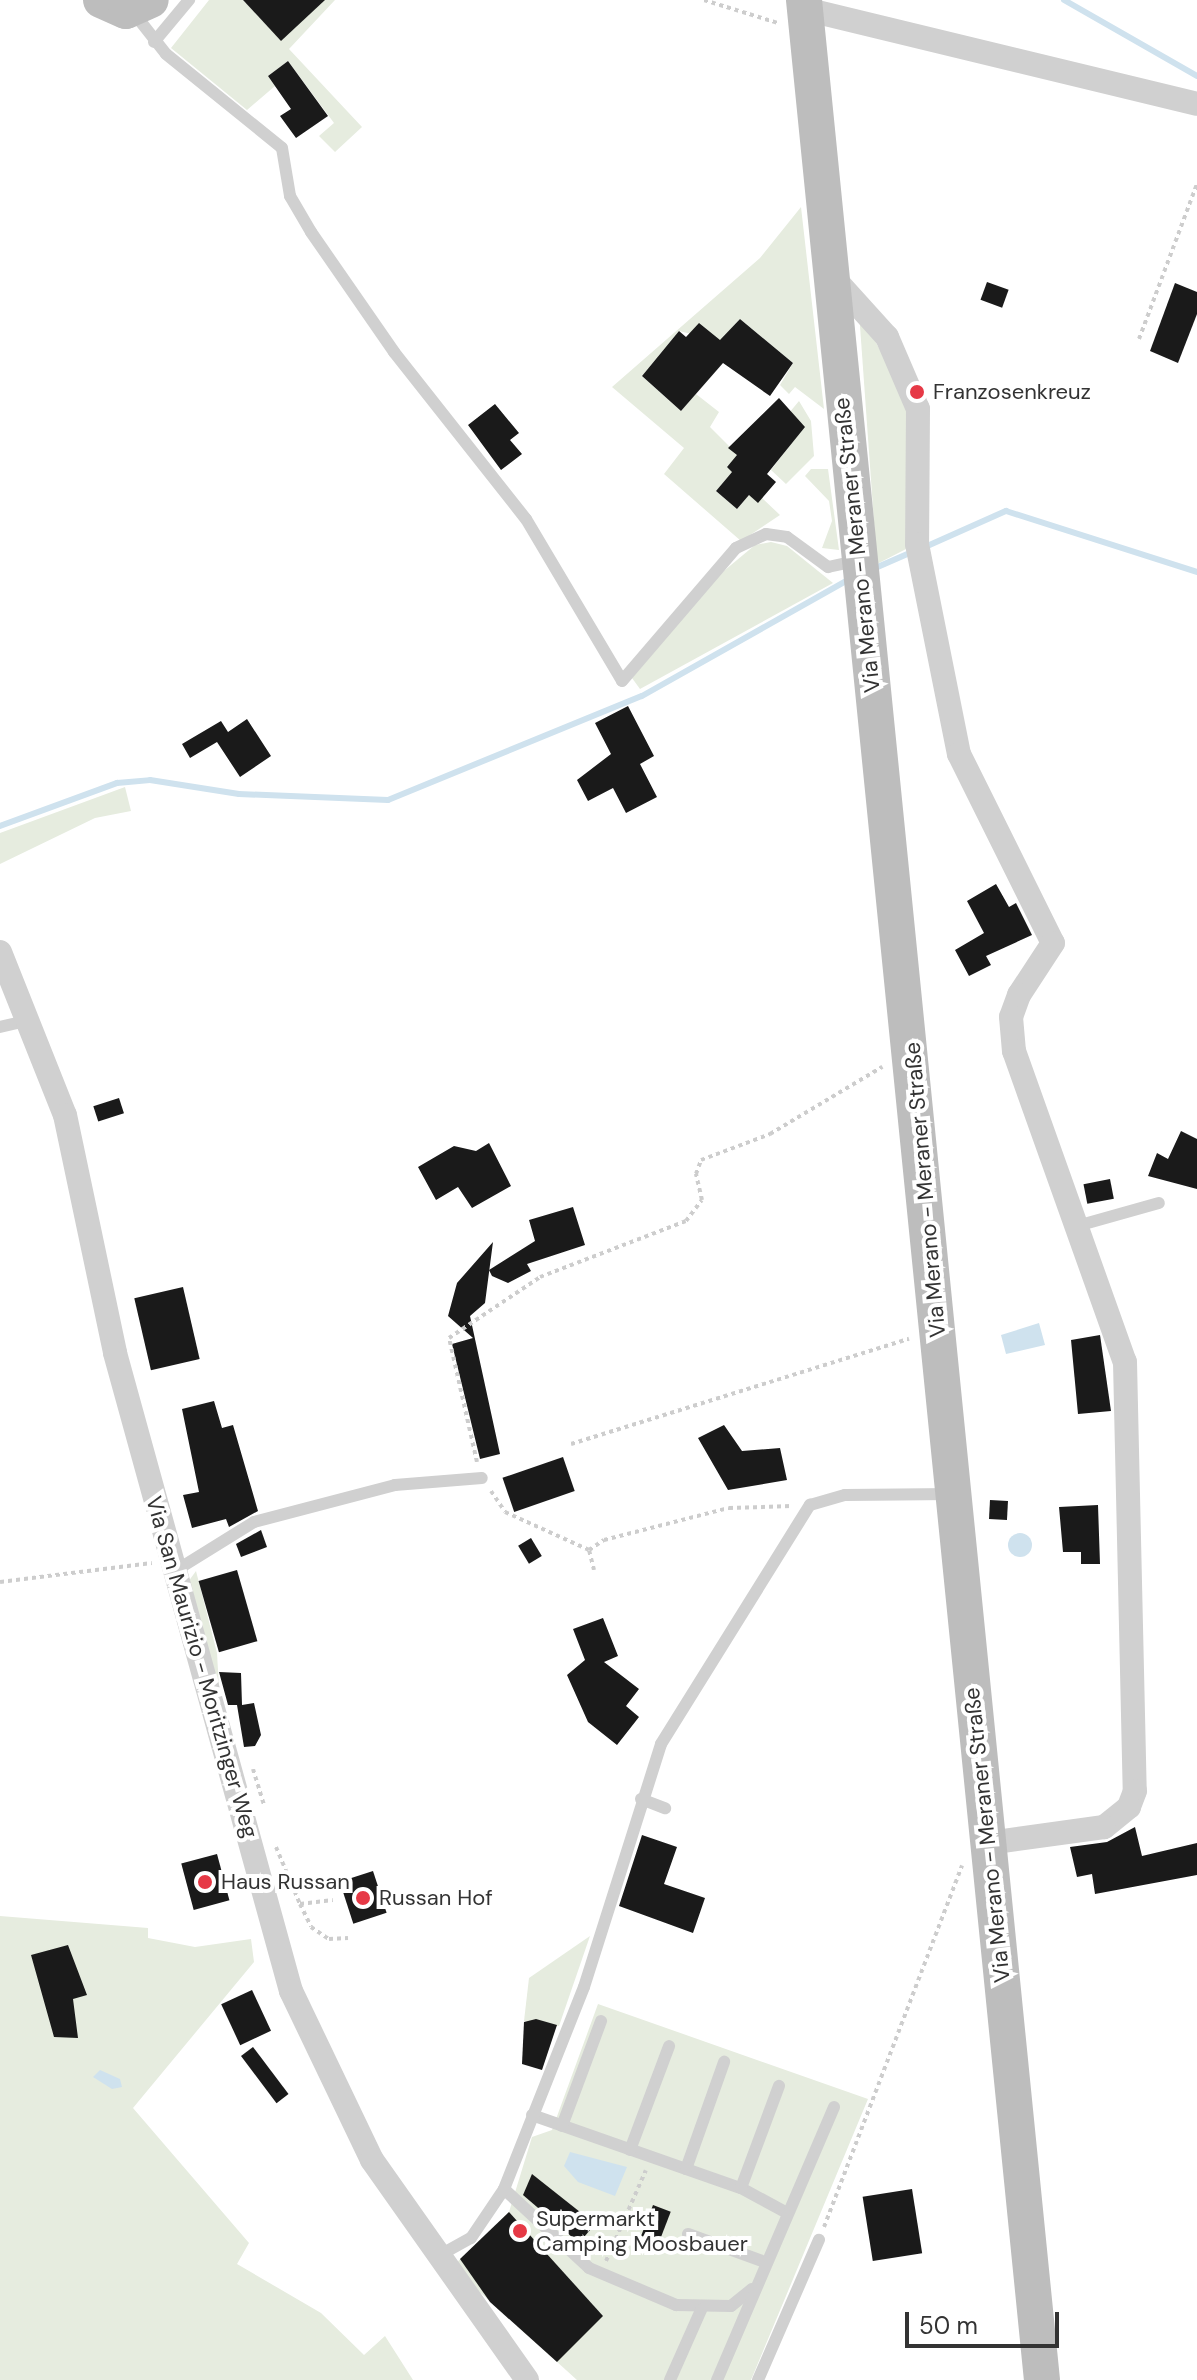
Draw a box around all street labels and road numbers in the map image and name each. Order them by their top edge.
street label: Via Merano - Meraner Straße [828,396,886,694]
street label: Via Merano - Meraner Straße [899,1041,951,1339]
street label: Via San Maurizio - Moritzinger Weg [140,1493,264,1841]
street label: Via Merano - Meraner Straße [958,1686,1016,1984]

